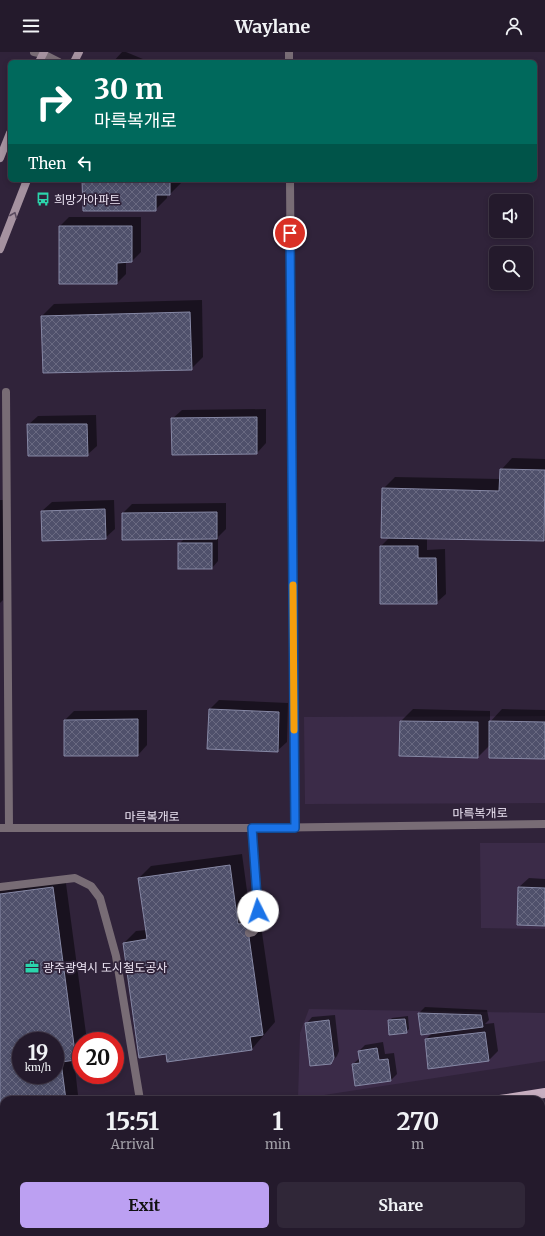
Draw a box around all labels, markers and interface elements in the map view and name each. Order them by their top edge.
icon: menu [20,15,42,37]
text: Waylane [235,15,310,38]
icon: person [503,15,525,37]
text: 30 m [94,71,163,107]
icon: right [28,76,80,128]
text: 마륵복개로 [94,109,177,132]
icon: left [74,152,96,174]
text: Then [28,154,66,173]
bus stop icon: 희망가아파트 [35,191,51,207]
place label: 희망가아파트 [54,192,120,207]
map controls [489,194,533,290]
button: sound [489,194,533,238]
one-way arrow [9,211,17,218]
pin [273,216,307,250]
icon: arrive [279,222,301,244]
button: search [489,246,533,290]
street label: 마륵복개로 [452,805,508,821]
street label: 마륵복개로 [124,809,180,824]
position arrow [237,890,279,932]
office icon: 광주광역시 도시철도공사 [24,959,40,975]
place label: 광주광역시 도시철도공사 [43,960,167,975]
speed limit sign: 20 [72,1032,124,1084]
text: 19 [28,1040,48,1065]
text: km/h [25,1061,51,1074]
text: 15:51 [106,1106,159,1137]
text: 1 [272,1106,283,1137]
text: 270 [396,1106,439,1137]
text: Arrival [111,1136,154,1153]
text: min [265,1136,291,1153]
text: m [411,1136,424,1153]
button: Exit [20,1182,269,1228]
button: Share [277,1182,525,1228]

